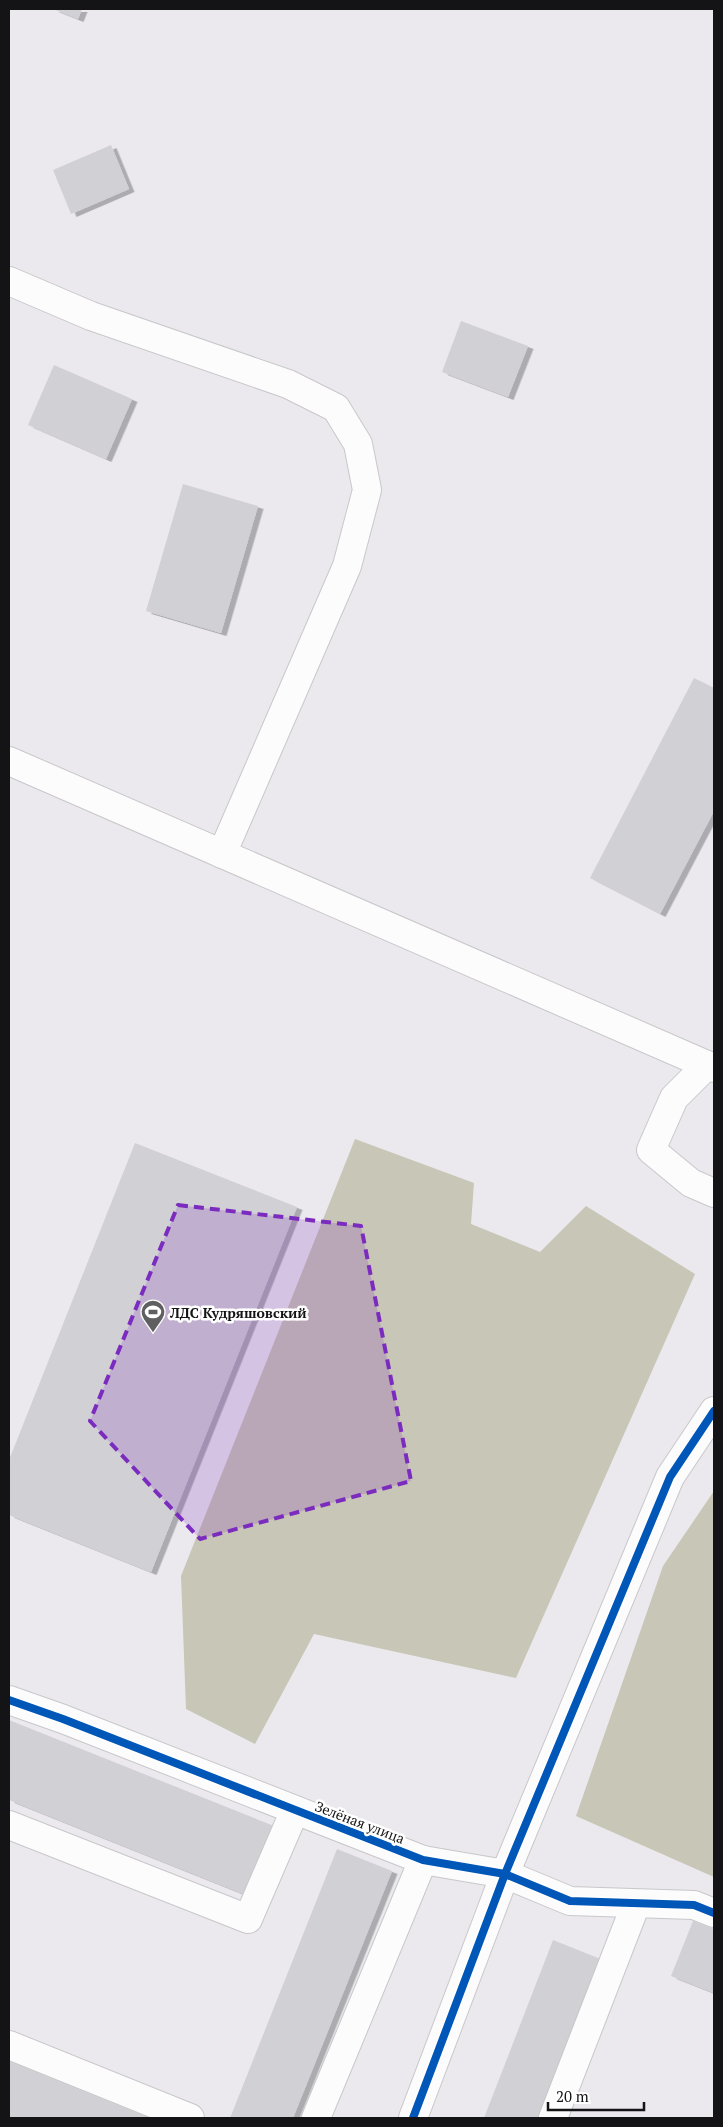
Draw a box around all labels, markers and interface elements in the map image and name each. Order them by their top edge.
sports icon: ЛДС Кудряшовский [140,1299,166,1333]
place label: ЛДС Кудряшовский [169,1303,307,1322]
street label: Зелёная улица [313,1796,407,1848]
scale bar [548,2080,644,2112]
text: 20 m [556,2086,589,2106]

